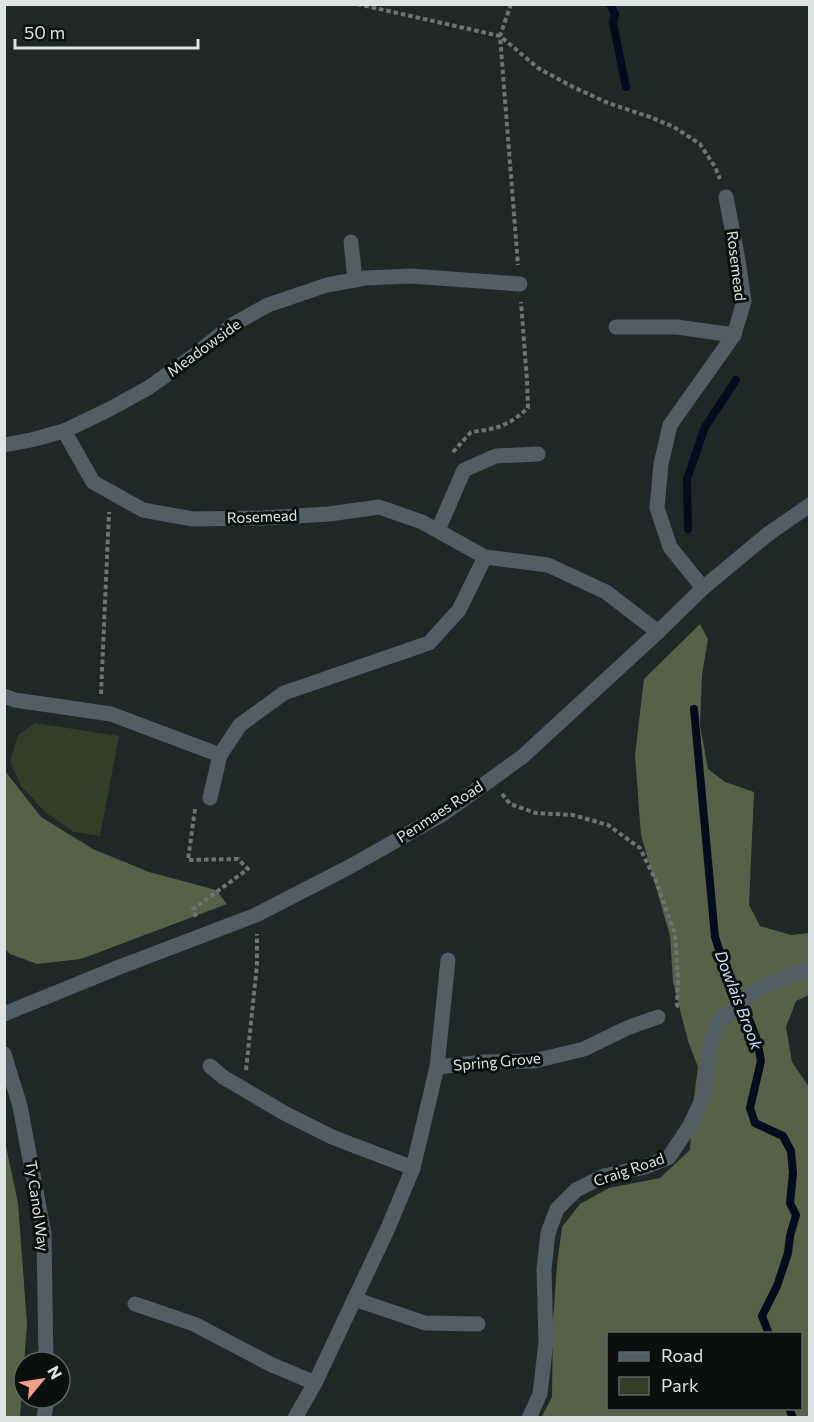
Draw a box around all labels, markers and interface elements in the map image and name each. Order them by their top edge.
scale bar [15,12,198,50]
text: 50 m [24,21,65,43]
street label: Rosemead [724,230,750,302]
street label: Meadowside [163,314,244,380]
street label: Rosemead [226,506,298,526]
street label: Penmaes Road [393,777,486,846]
water label: Dowlais Brook [712,947,767,1052]
street label: Spring Grove [452,1048,542,1074]
street label: Craig Road [591,1149,667,1190]
street label: Ty Canol Way [23,1159,53,1253]
legend [607,1332,802,1410]
text: Road [661,1344,703,1366]
north arrow [12,1350,72,1410]
text: N [44,1362,67,1382]
text: Park [661,1374,699,1396]

